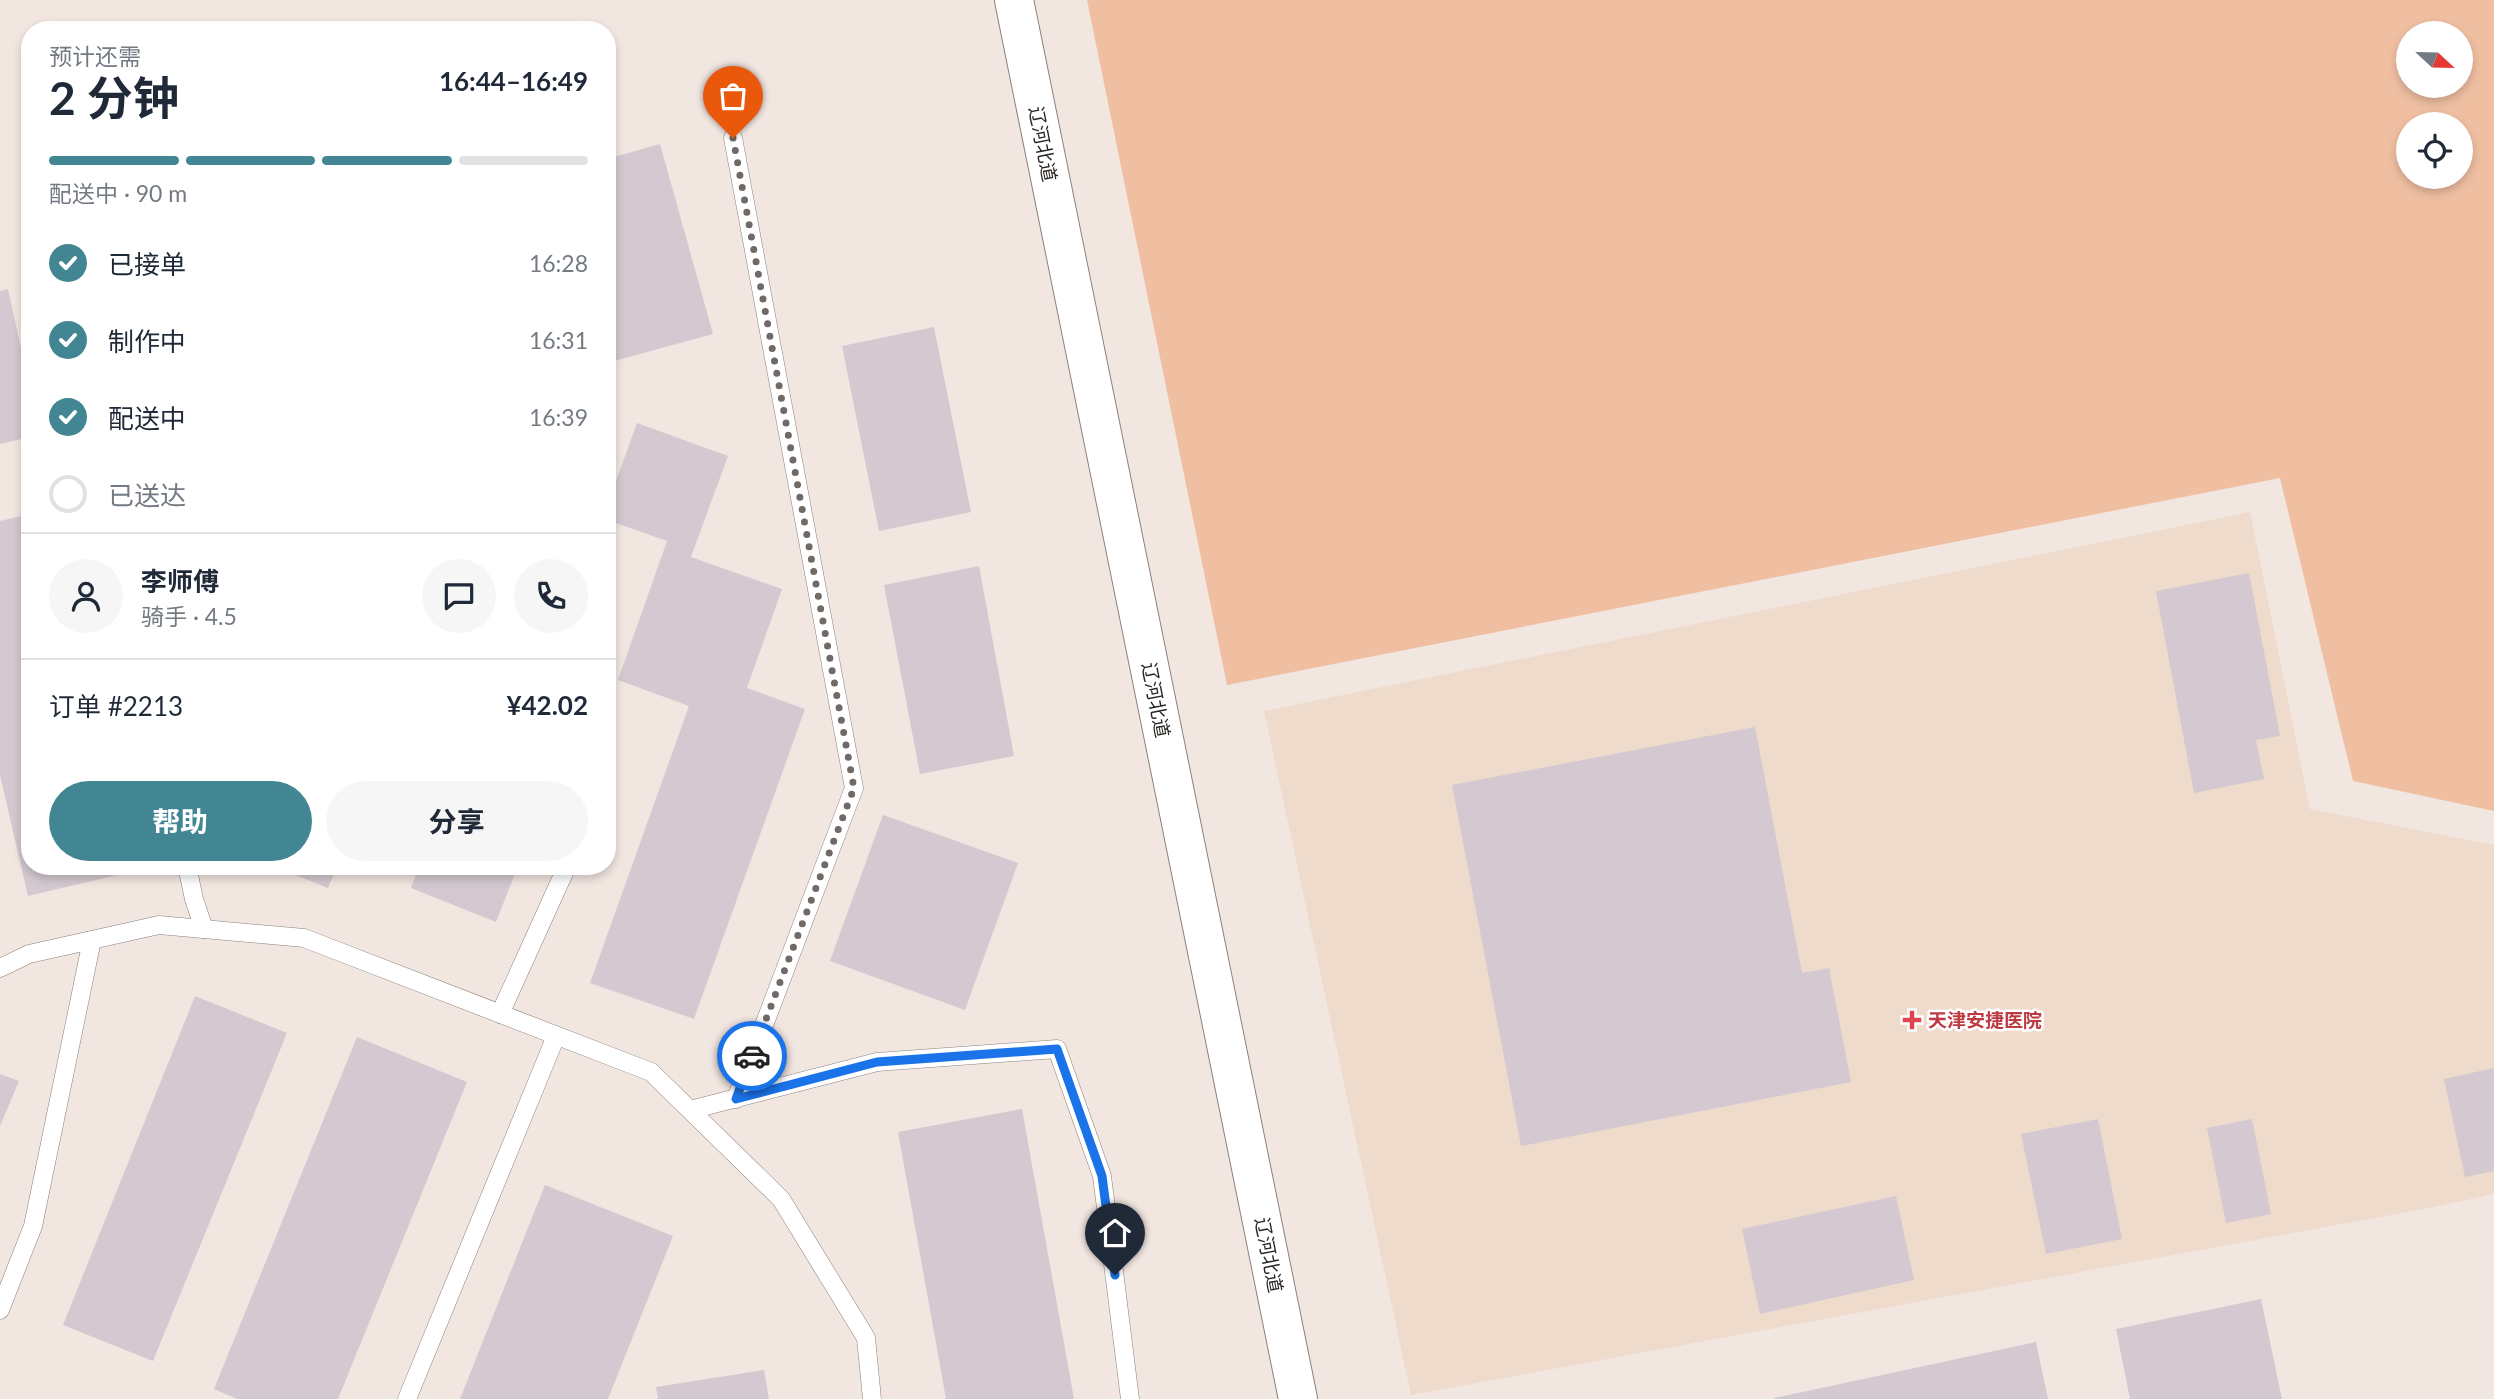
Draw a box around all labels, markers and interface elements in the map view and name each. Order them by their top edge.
north arrow [2396,21,2473,98]
map controls [2396,21,2473,189]
text: 预计还需 [49,42,141,70]
text: 16:44–16:49 [439,65,588,97]
pin [703,66,763,138]
text: 2 分钟 [49,70,179,125]
icon: bag [714,77,752,115]
street label: 辽河北道 [1025,104,1062,183]
button: locate [2396,112,2473,189]
text: 配送中 · 90 m [49,179,187,207]
icon: check [49,244,87,282]
text: 已接单 [108,248,186,280]
text: 16:28 [529,249,588,277]
icon: check [49,321,87,359]
text: 制作中 [108,325,186,357]
text: 16:31 [529,326,588,354]
icon: check [49,398,87,436]
text: 配送中 [108,402,186,434]
text: 16:39 [529,403,588,431]
text: 已送达 [108,479,186,511]
button: person [49,559,123,633]
button: chat [422,559,496,633]
button: phone [514,559,588,633]
text: 李师傅 [141,565,219,597]
text: 骑手 · 4.5 [141,602,237,630]
street label: 辽河北道 [1138,660,1175,739]
text: ¥42.02 [506,689,588,721]
text: 订单 #2213 [49,690,183,722]
button: 帮助 [49,781,312,861]
button: 分享 [326,781,588,861]
place label: 天津安捷医院 [1928,1008,2042,1031]
marker: 天津安捷医院 [1902,1010,1922,1030]
courier [717,1021,787,1091]
icon: car [733,1037,771,1075]
pin [1085,1203,1145,1275]
icon: home [1096,1214,1134,1252]
street label: 辽河北道 [1251,1215,1288,1294]

